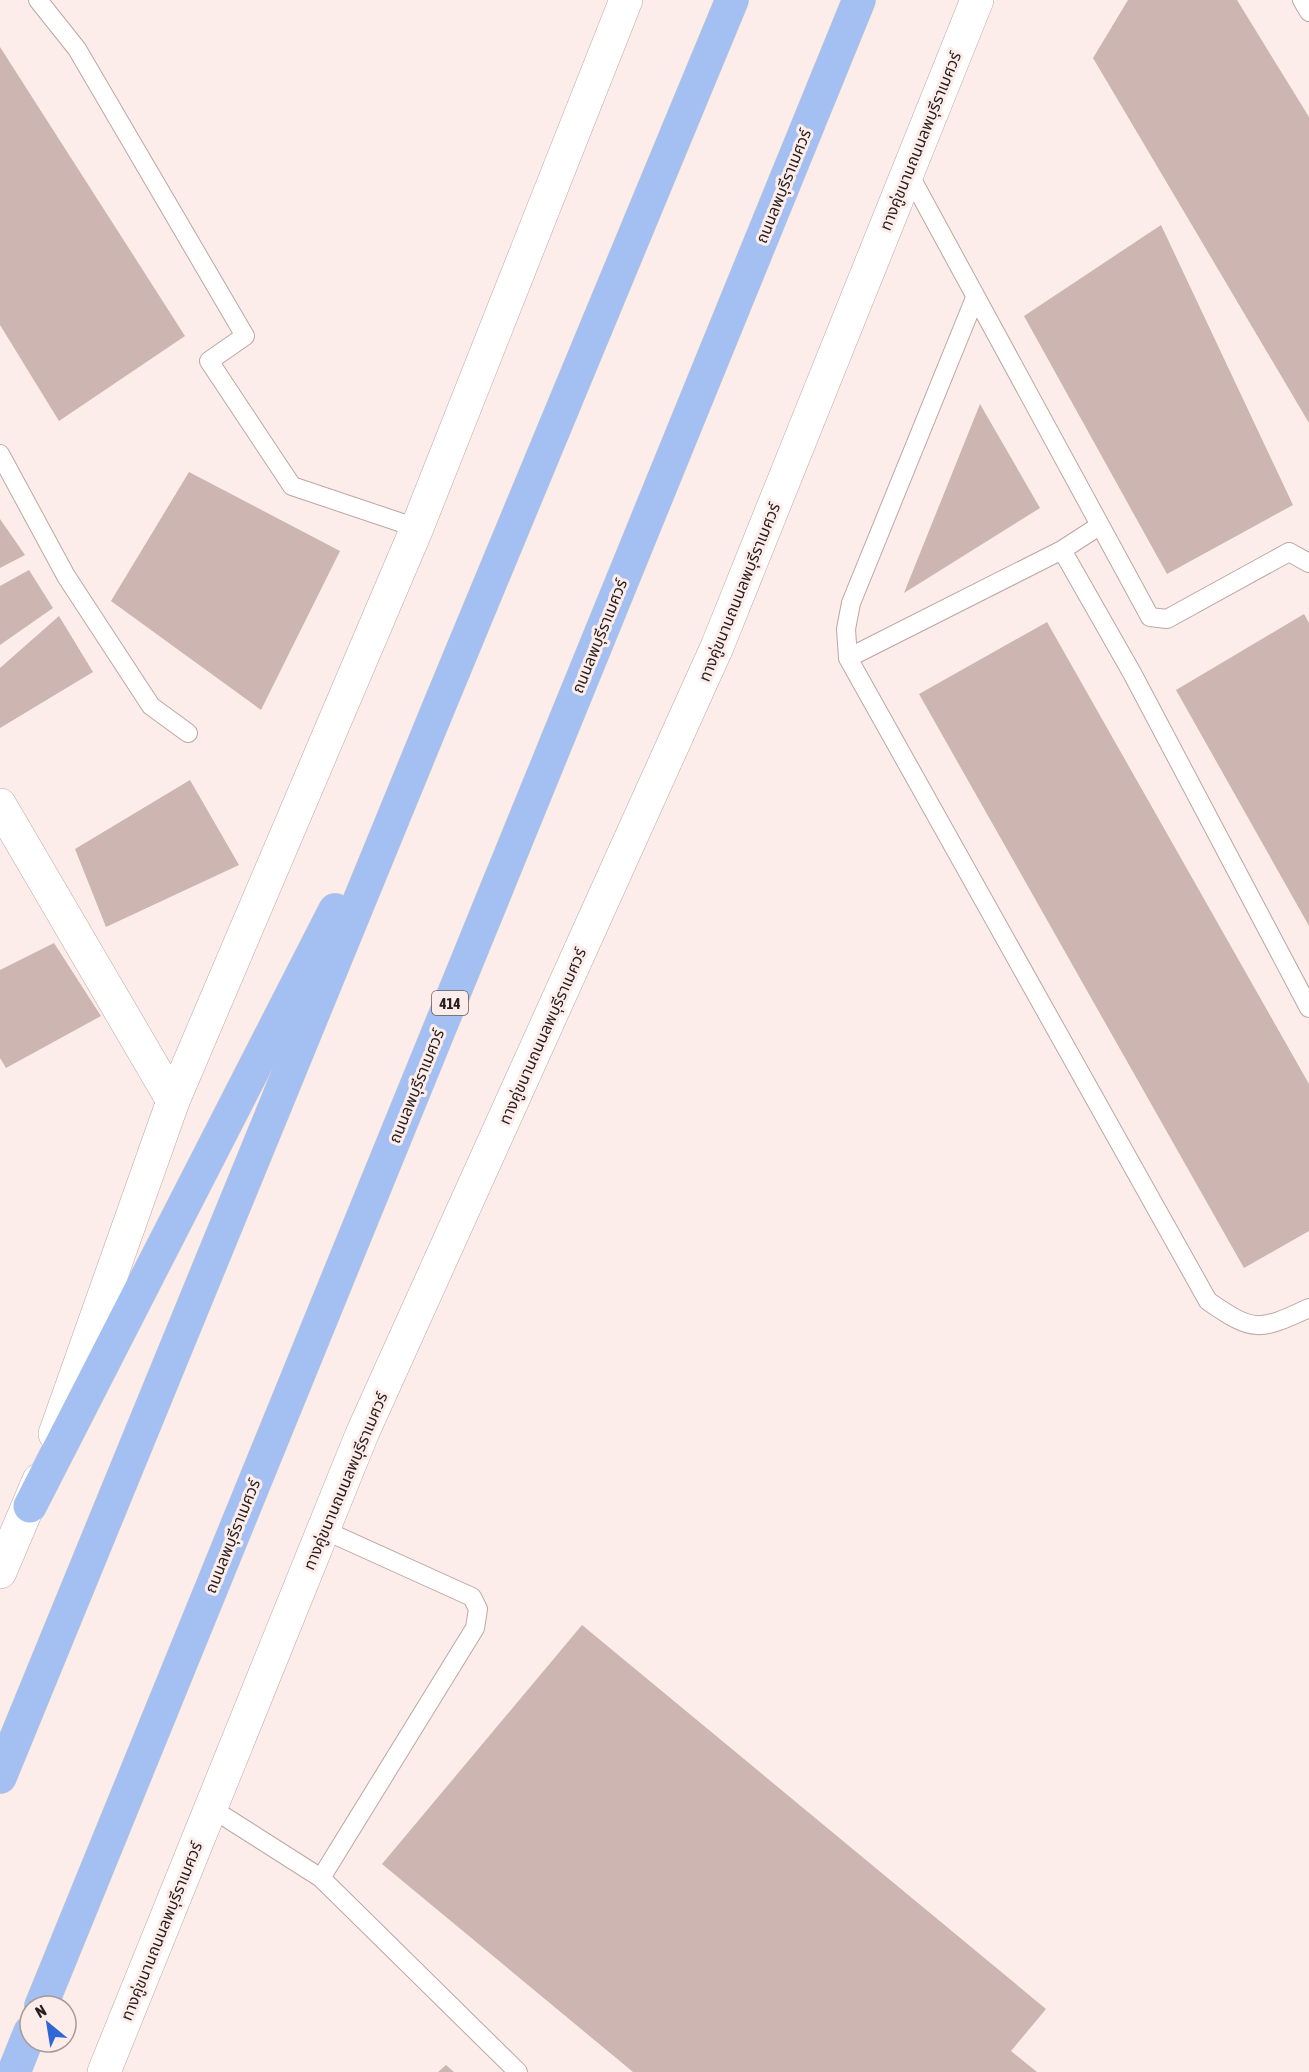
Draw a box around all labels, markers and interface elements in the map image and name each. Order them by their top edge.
street label: ทางคู่ขนานถนนลพบุรีราเมศวร์ [876,48,965,233]
street label: ถนนลพบุรีราเมศวร์ [752,126,815,246]
street label: ทางคู่ขนานถนนลพบุรีราเมศวร์ [695,499,784,684]
street label: ถนนลพบุรีราเมศวร์ [568,576,631,696]
street label: ทางคู่ขนานถนนลพบุรีราเมศวร์ [495,944,590,1127]
road number: 414 [432,991,468,1015]
street label: ถนนลพบุรีราเมศวร์ [385,1026,448,1146]
street label: ทางคู่ขนานถนนลพบุรีราเมศวร์ [299,1389,392,1573]
street label: ถนนลพบุรีราเมศวร์ [201,1476,264,1596]
street label: ทางคู่ขนานถนนลพบุรีราเมศวร์ [117,1838,206,2023]
north arrow [18,1994,78,2054]
text: N [32,2001,49,2021]

